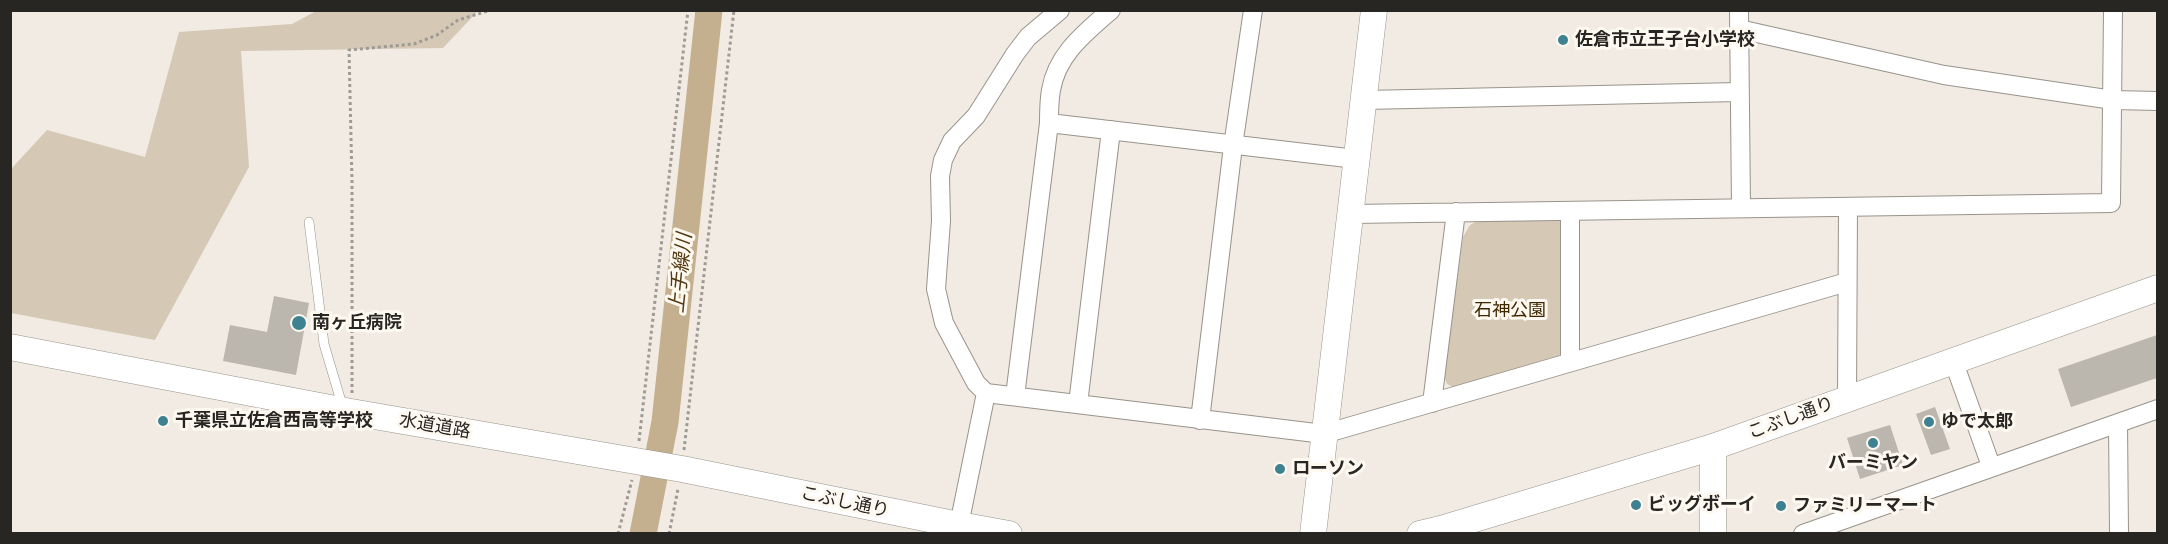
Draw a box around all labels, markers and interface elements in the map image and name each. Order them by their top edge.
place label: 佐倉市立王子台小学校 [1575,29,1755,51]
marker: 佐倉市立王子台小学校 [1556,33,1570,47]
water label: 上手繰川 [665,232,697,314]
park label: 石神公園 [1474,300,1546,322]
place label: 南ヶ丘病院 [312,312,402,334]
marker: 南ヶ丘病院 [290,314,308,332]
street label: こぶし通り [1745,392,1837,444]
street label: 水道道路 [398,409,472,443]
place label: 千葉県立佐倉西高等学校 [175,410,373,432]
place label: ゆで太郎 [1941,411,2013,433]
marker: 千葉県立佐倉西高等学校 [156,414,170,428]
marker: ゆで太郎 [1922,415,1936,429]
marker: バーミヤン [1866,436,1880,450]
place label: バーミヤン [1828,452,1918,474]
place label: ローソン [1292,458,1364,480]
marker: ローソン [1273,462,1287,476]
street label: こぶし通り [799,482,891,522]
place label: ビッグボーイ [1648,494,1756,516]
place label: ファミリーマート [1793,495,1937,517]
marker: ビッグボーイ [1629,498,1643,512]
marker: ファミリーマート [1774,499,1788,513]

